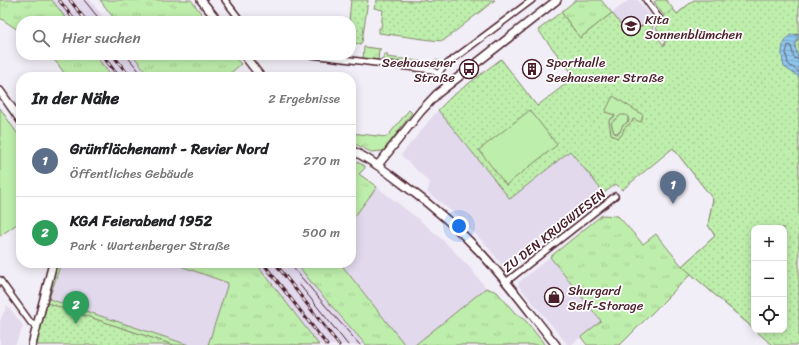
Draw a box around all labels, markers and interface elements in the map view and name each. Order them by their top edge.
place label: Kita Sonnenblümchen [645,8,742,46]
school or university icon: Kita Sonnenblümchen [620,15,642,37]
search box [16,16,356,60]
text: Hier suchen [62,25,141,51]
icon: search [30,27,52,49]
place label: Seehausener Straße [382,51,456,89]
place label: Sporthalle Seehausener Straße [546,51,664,89]
bus stop icon: Seehausener Straße [458,58,480,80]
building icon: Sporthalle Seehausener Straße [521,58,543,80]
text: In der Nähe [32,83,119,113]
text: 2 Ergebnisse [268,87,340,110]
text: Grünflächenamt - Revier Nord [70,136,268,162]
text: 1 [42,149,48,172]
text: 270 m [303,149,340,172]
text: Öffentliches Gebäude [70,162,193,185]
pin: 1 [660,171,686,204]
street label: ZU DEN KRUGWIESEN [497,182,611,278]
text: KGA Feierabend 1952 [70,208,212,234]
your location [449,216,469,236]
text: 2 [41,221,49,244]
text: 500 m [302,221,340,244]
map controls [751,225,787,333]
button: + [751,225,787,261]
text: Park · Wartenberger Straße [70,234,230,257]
button: − [751,261,787,297]
place label: Shurgard Self-Storage [568,279,644,317]
shop icon: Shurgard Self-Storage [543,286,565,308]
pin: 2 [63,291,89,324]
button: locate [751,297,787,333]

